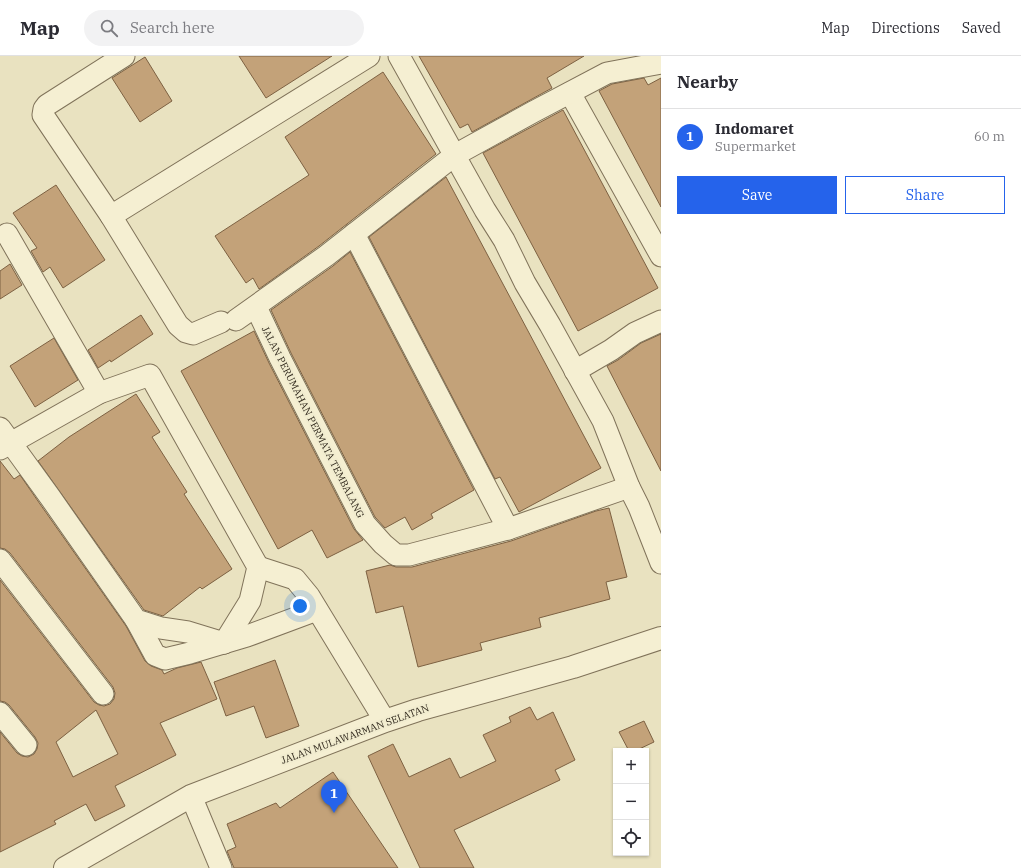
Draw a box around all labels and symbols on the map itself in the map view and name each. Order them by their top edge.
street label: JALAN PERUMAHAN PERMATA TEMBALANG [259,324,367,520]
your location [290,596,310,616]
street label: JALAN MULAWARMAN SELATAN [279,701,431,767]
pin: 1 [321,780,347,813]

